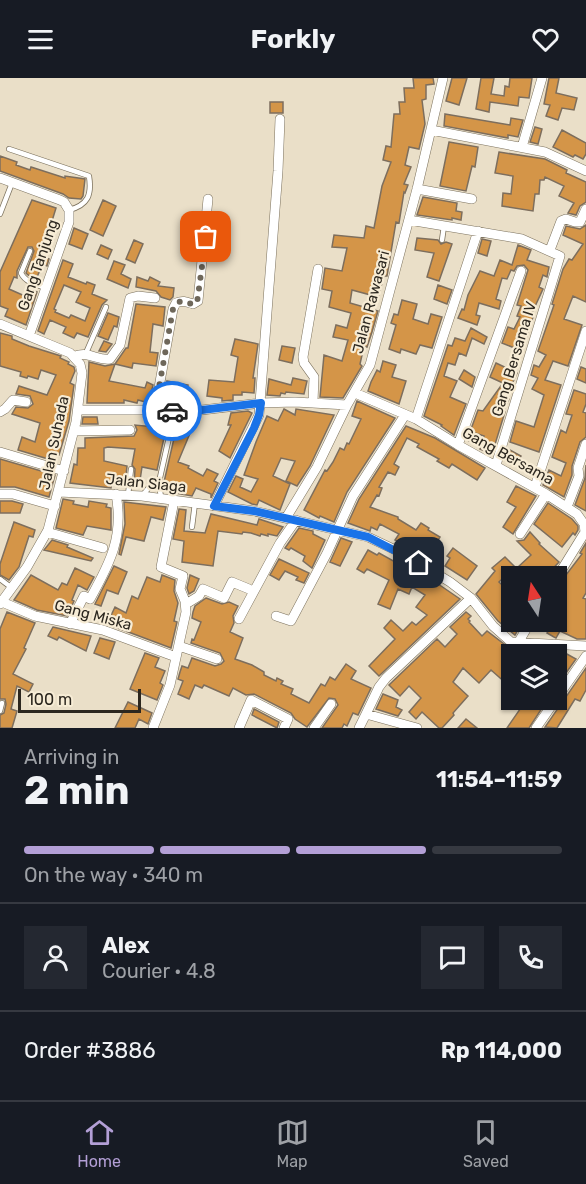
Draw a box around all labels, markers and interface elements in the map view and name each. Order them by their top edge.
icon: menu [24,23,57,56]
text: Forkly [251,23,335,55]
icon: heart [529,23,562,56]
pin [180,211,231,262]
street label: Gang Tanjung [14,217,62,313]
icon: bag [189,220,222,253]
street label: Jalan Rawasari [349,249,393,355]
street label: Gang Bersama IV [488,299,540,419]
courier [142,381,202,441]
street label: Jalan Suhada [35,394,73,492]
icon: car [156,395,189,428]
street label: Gang Bersama [459,423,557,489]
street label: Jalan Siaga [105,470,187,496]
pin [393,537,444,588]
icon: home [402,546,435,579]
north arrow [501,566,567,632]
map controls [501,566,567,710]
street label: Gang Miska [52,596,134,634]
button: layers [501,644,567,710]
scale bar [18,686,141,714]
text: 100 m [27,690,72,709]
text: Arriving in [24,745,119,769]
text: 11:54–11:59 [436,766,562,793]
text: 2 min [24,768,130,814]
text: On the way · 340 m [24,863,203,887]
button: person [24,926,87,989]
button: chat [421,926,484,989]
button: phone [499,926,562,989]
text: Alex [102,932,150,959]
text: Courier · 4.8 [102,959,216,983]
text: Order #3886 [24,1037,156,1064]
text: Rp 114,000 [441,1037,562,1064]
tab: Home [77,1116,121,1171]
tab: Map [276,1116,309,1171]
tab: Saved [463,1116,509,1171]

